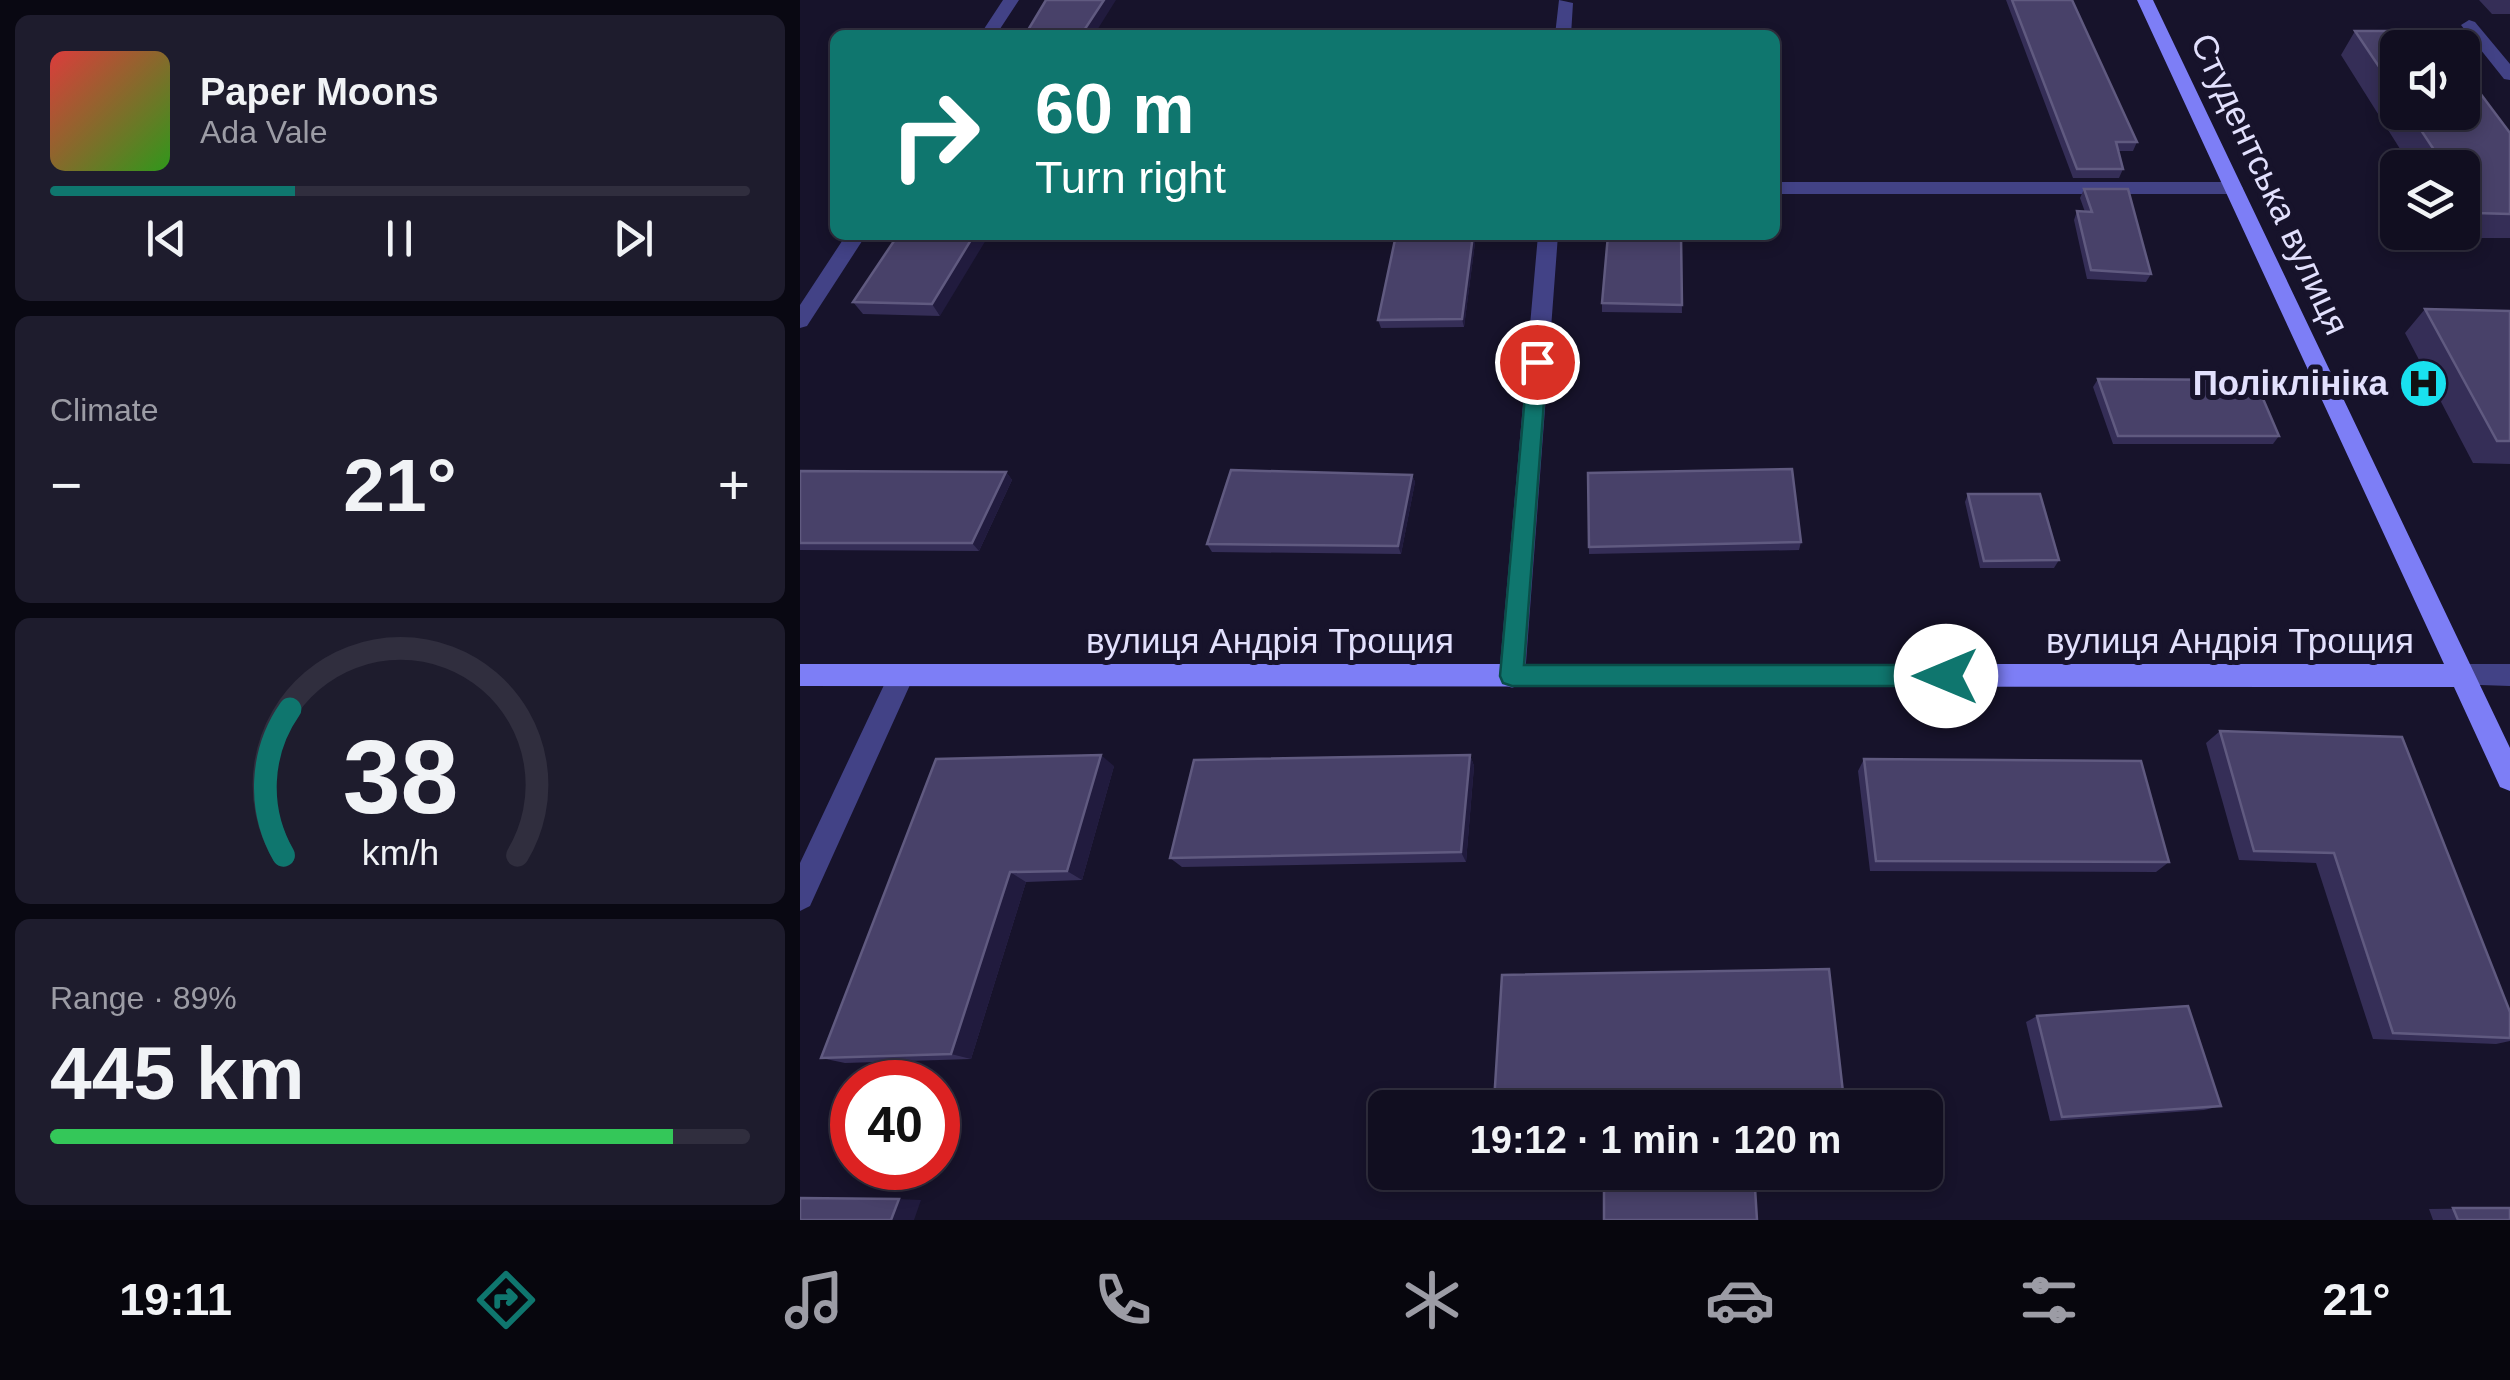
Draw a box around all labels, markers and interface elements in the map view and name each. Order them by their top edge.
street label: Студентська вулиця [2184,27,2357,340]
map controls [2380,30,2480,250]
button: sound [2380,30,2480,130]
icon: right [870,70,1000,200]
text: 60 m [1035,70,1195,148]
text: Paper Moons [200,71,439,113]
text: Ada Vale [200,114,328,150]
button: layers [2380,150,2480,250]
text: Turn right [1035,152,1226,203]
icon: previous [139,211,194,266]
icon: pause [372,211,427,266]
icon: next [606,211,661,266]
pin [1495,320,1580,405]
icon: arrive [1510,335,1565,390]
hospital icon: Поліклініка [2397,357,2449,409]
place label: Поліклініка [2193,363,2389,402]
text: Climate [50,392,158,428]
text: 21° [343,443,457,527]
text: − [50,454,82,516]
text: + [718,454,750,516]
street label: вулиця Андрія Трощия [1086,621,1454,660]
street label: вулиця Андрія Трощия [2046,621,2414,660]
position arrow [1894,624,1998,728]
text: 38 [342,719,458,835]
text: km/h [361,833,439,873]
text: Range · 89% [50,980,237,1016]
text: 445 km [50,1031,304,1115]
speed limit sign: 40 [830,1060,960,1190]
text: 19:12 · 1 min · 120 m [1470,1119,1841,1161]
icon: directions [471,1265,541,1335]
icon: music [779,1265,849,1335]
icon: phone [1088,1265,1158,1335]
icon: climate [1397,1265,1467,1335]
icon: car [1705,1265,1775,1335]
icon: filters [2014,1265,2084,1335]
text: 19:11 [119,1274,232,1325]
text: 21° [2323,1274,2391,1325]

